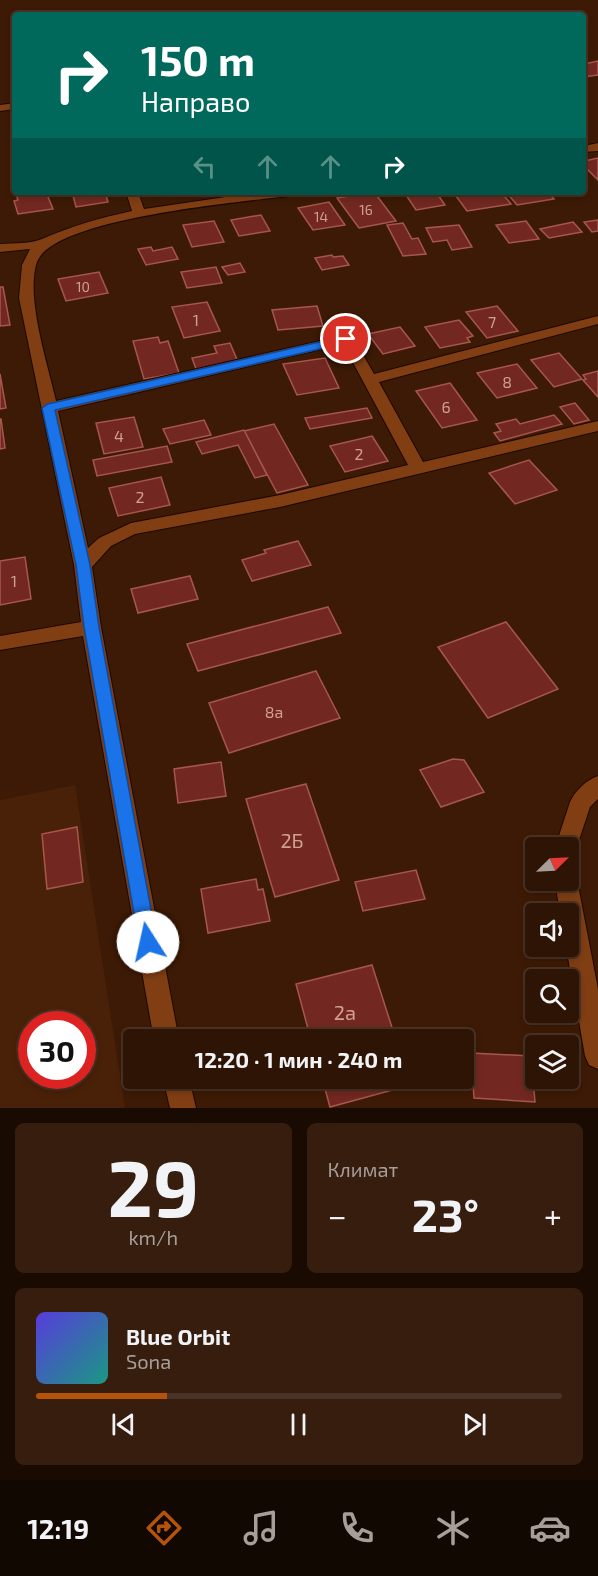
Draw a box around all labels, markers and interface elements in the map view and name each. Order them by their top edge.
text: 150 m [141,34,255,84]
icon: right [42,36,120,114]
text: Направо [141,85,250,117]
icon: left [188,150,221,183]
icon: ahead [251,150,284,183]
icon: ahead [314,150,347,183]
icon: right [377,150,410,183]
house number: 16 [359,201,373,218]
house number: 14 [314,208,328,225]
house number: 10 [76,278,90,295]
house number: 1 [193,310,199,329]
house number: 7 [488,312,496,331]
pin [320,313,371,364]
icon: arrive [329,322,362,355]
house number: 8 [502,372,512,391]
house number: 6 [441,397,451,416]
house number: 4 [114,426,124,445]
house number: 2 [355,444,364,463]
house number: 2 [136,487,145,506]
house number: 1 [11,571,17,590]
house number: 8а [265,702,283,721]
house number: 2Б [280,828,304,852]
north arrow [525,837,579,891]
map controls [525,837,579,1089]
button: sound [525,903,579,957]
position arrow [116,910,180,974]
button: search [525,969,579,1023]
house number: 2а [334,1000,356,1024]
speed limit sign: 30 [18,1011,96,1089]
button: layers [525,1035,579,1089]
text: 12:20 · 1 мин · 240 m [195,1046,402,1072]
text: 29 [108,1139,199,1233]
text: Климат [328,1157,398,1181]
text: 23° [412,1187,479,1241]
text: − [328,1195,347,1235]
text: + [544,1195,562,1235]
text: km/h [128,1225,178,1249]
text: Blue Orbit [126,1323,230,1349]
text: Sona [126,1349,171,1373]
icon: previous [107,1408,140,1441]
icon: pause [282,1408,315,1441]
icon: next [458,1408,491,1441]
icon: directions [143,1507,185,1549]
icon: music [240,1507,282,1549]
icon: phone [336,1507,378,1549]
icon: climate [432,1507,474,1549]
icon: car [529,1507,571,1549]
text: 12:19 [27,1512,89,1544]

